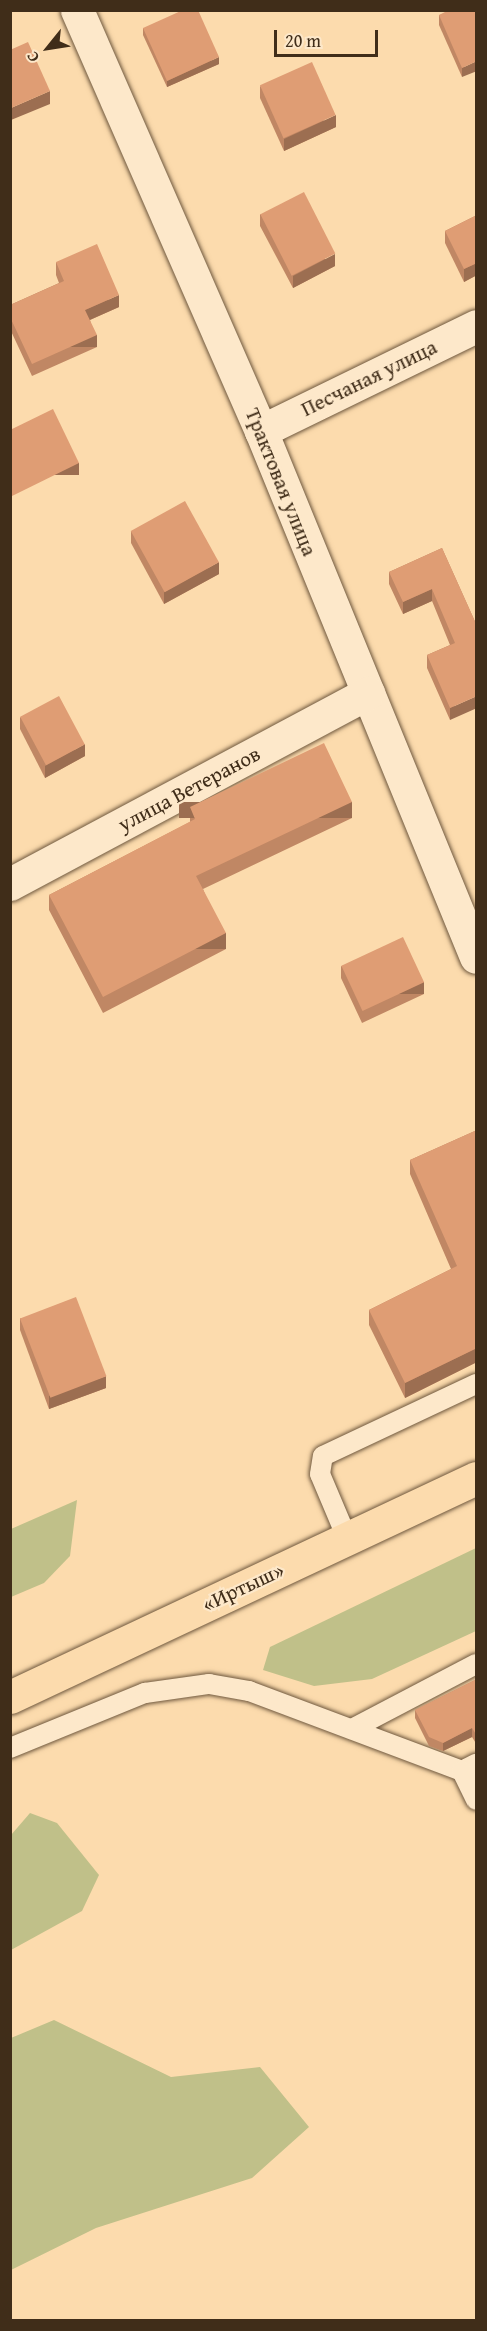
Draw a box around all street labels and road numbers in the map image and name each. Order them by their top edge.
street label: Песчаная улица [297,334,441,422]
street label: Трактовая улица [240,404,322,560]
street label: улица Ветеранов [114,741,264,837]
street label: «Иртыш» [198,1557,288,1617]

